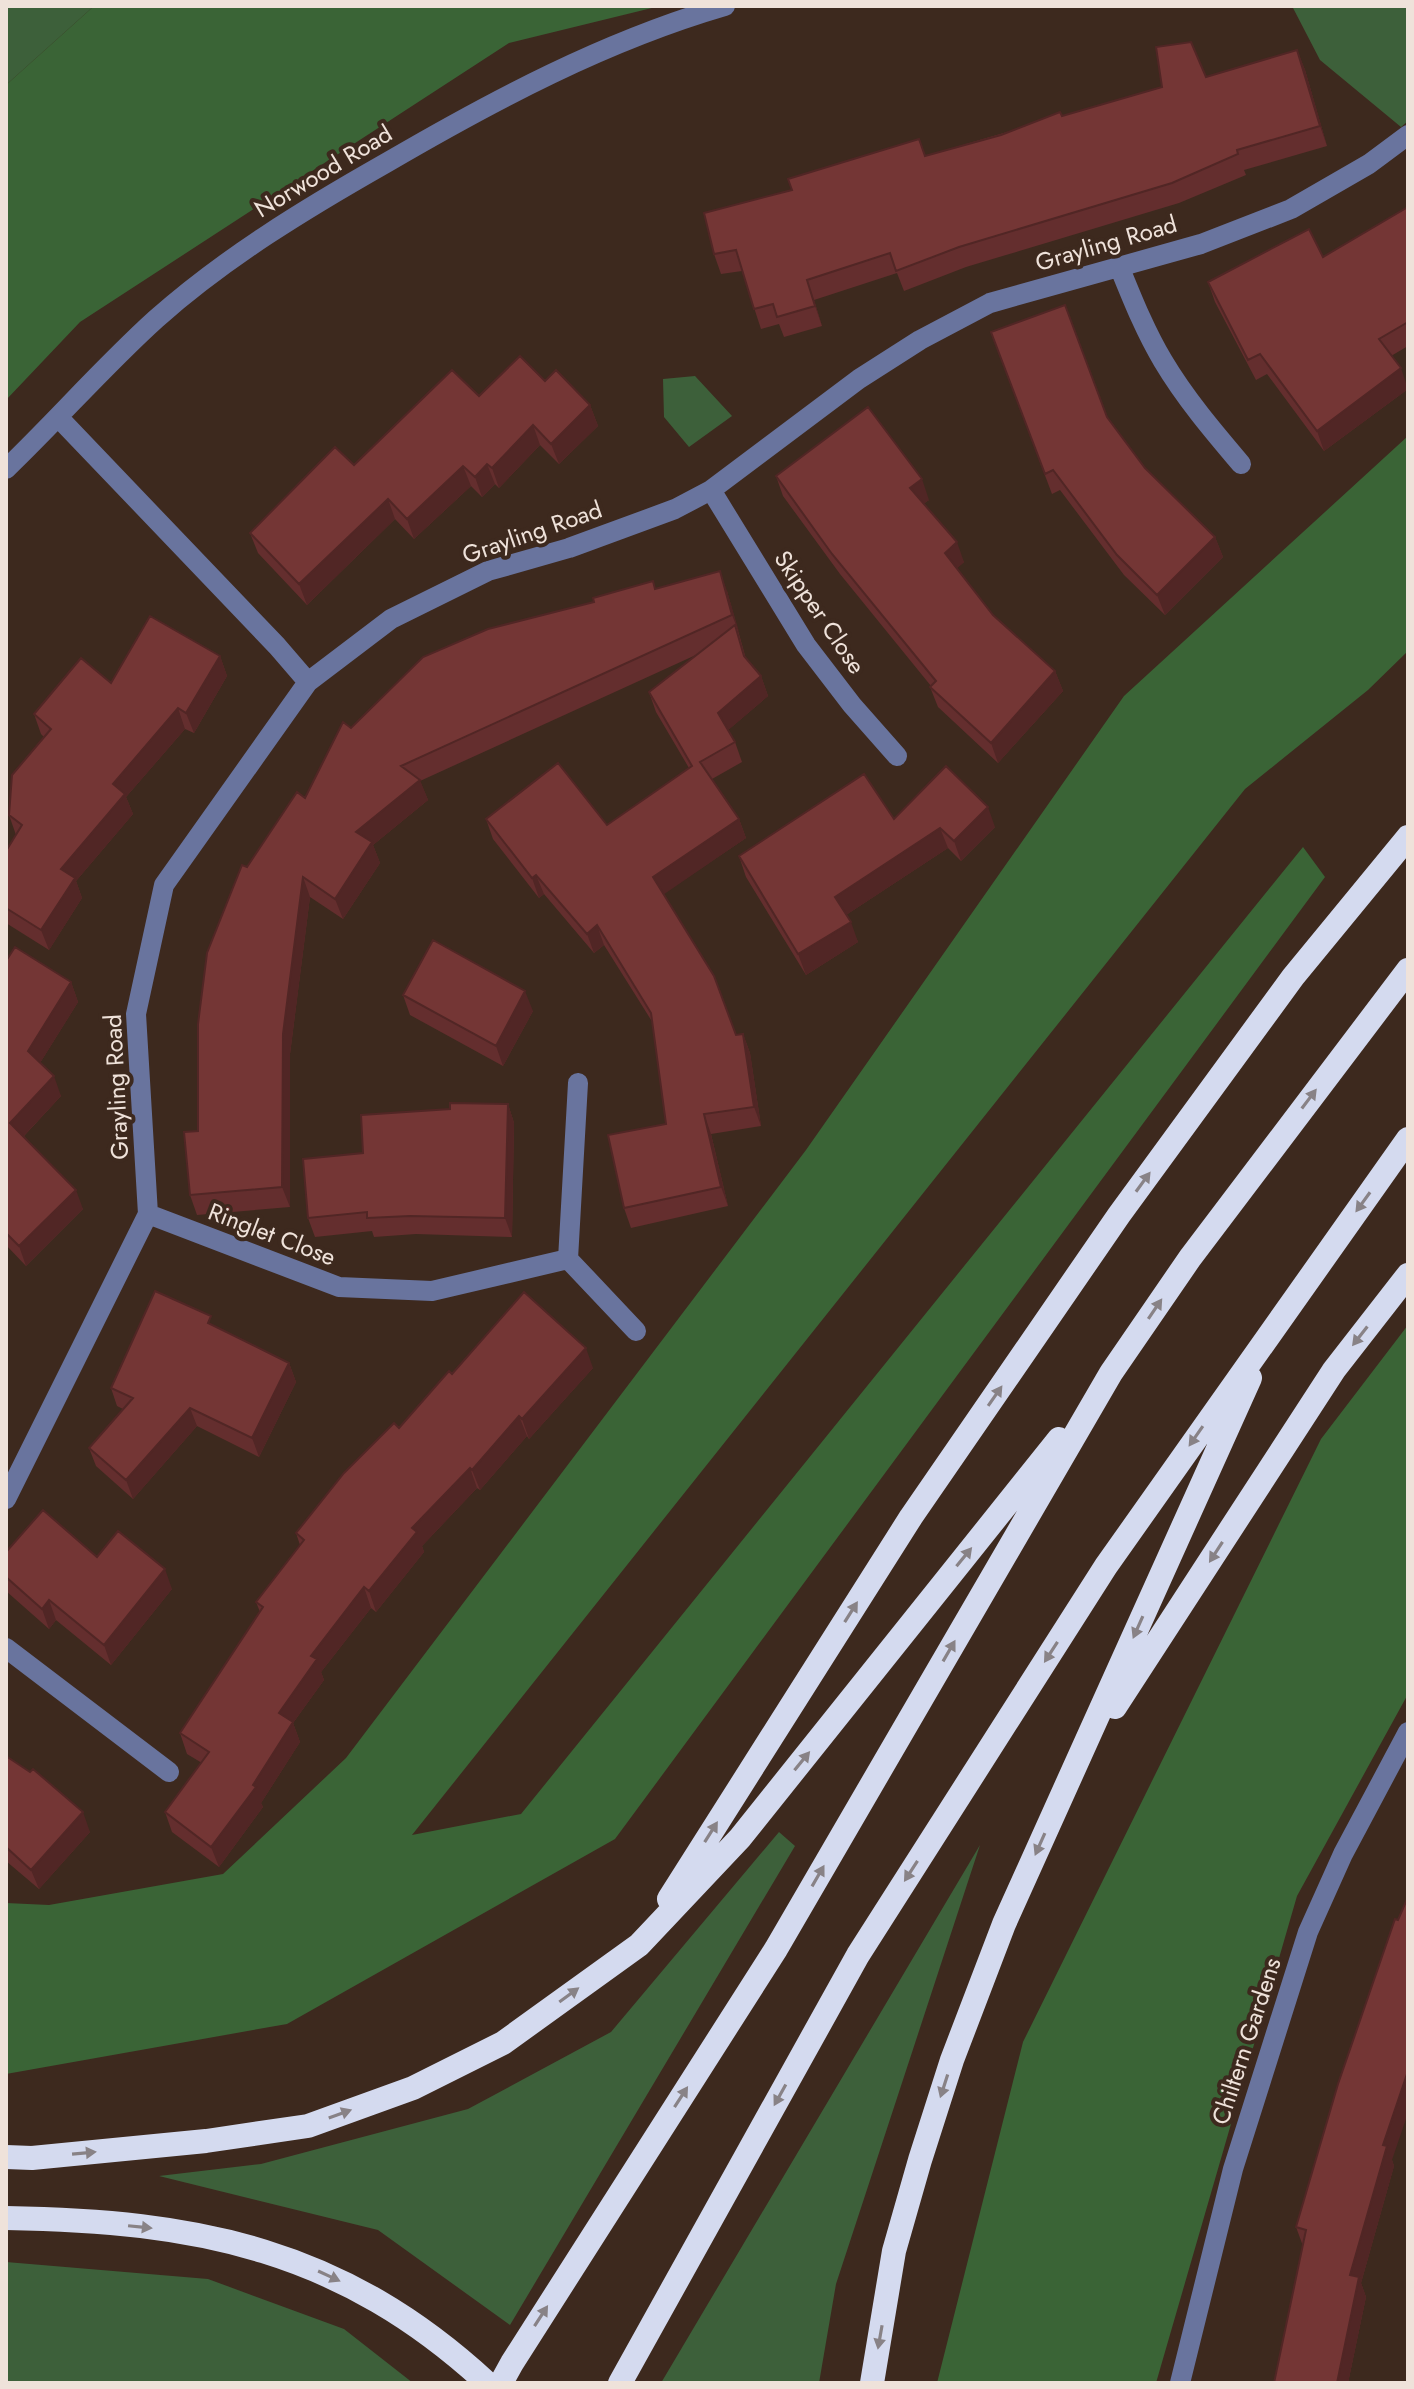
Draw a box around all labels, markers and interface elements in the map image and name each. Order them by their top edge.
street label: Norwood Road [247,116,399,226]
street label: Grayling Road [1031,206,1181,280]
street label: Grayling Road [457,492,607,572]
street label: Skipper Close [766,543,874,681]
street label: Grayling Road [95,1013,137,1161]
one-way arrow [1300,1089,1316,1109]
one-way arrow [1135,1172,1150,1193]
one-way arrow [1355,1192,1371,1212]
street label: Ringlet Close [203,1194,341,1274]
one-way arrow [1147,1299,1162,1320]
one-way arrow [1352,1326,1369,1346]
one-way arrow [987,1385,1002,1406]
one-way arrow [1189,1426,1204,1447]
one-way arrow [1209,1541,1223,1563]
one-way arrow [956,1547,972,1567]
one-way arrow [843,1601,857,1623]
one-way arrow [1131,1616,1145,1639]
one-way arrow [942,1640,956,1662]
one-way arrow [1045,1641,1059,1663]
one-way arrow [793,1751,810,1771]
one-way arrow [704,1821,719,1842]
one-way arrow [1033,1832,1047,1856]
one-way arrow [905,1860,919,1882]
one-way arrow [811,1865,825,1887]
street label: Chiltern Gardens [1203,1953,1289,2129]
one-way arrow [559,1988,580,2003]
one-way arrow [937,2074,950,2098]
one-way arrow [773,2084,787,2107]
one-way arrow [674,2086,688,2108]
one-way arrow [328,2108,352,2120]
one-way arrow [72,2146,97,2159]
one-way arrow [128,2220,153,2233]
one-way arrow [318,2269,341,2283]
one-way arrow [534,2305,548,2327]
one-way arrow [873,2325,885,2350]

